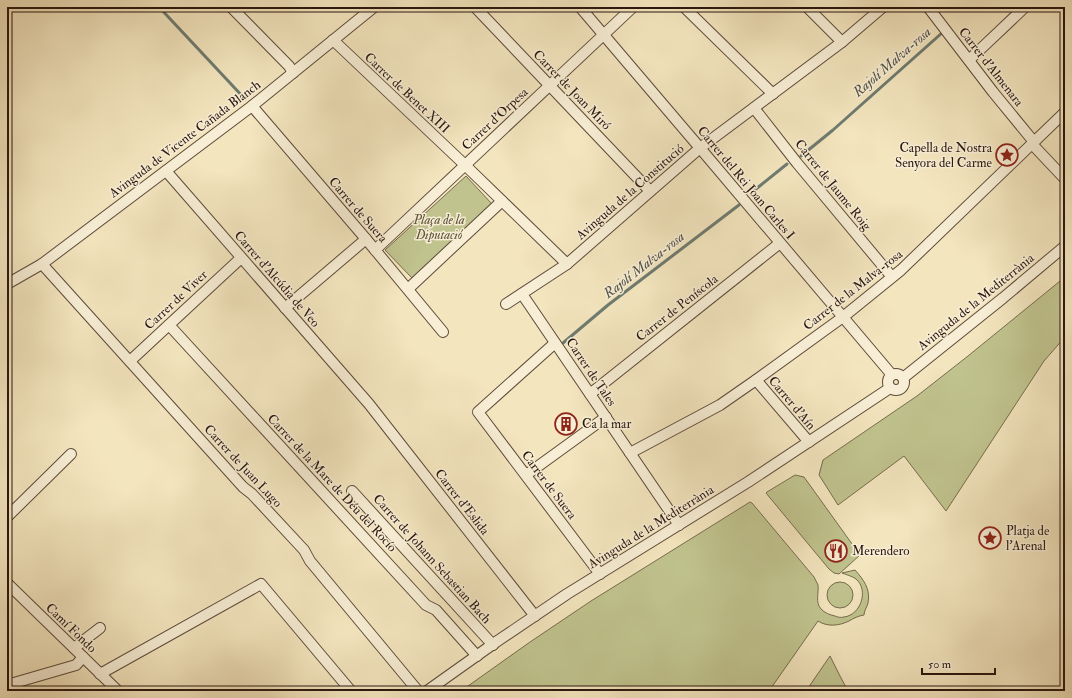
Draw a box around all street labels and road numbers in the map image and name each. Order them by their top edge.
street label: Carrer d'Almenara [955,24,1027,110]
street label: Carrer de Joan Miró [530,47,614,133]
street label: Carrer de Benet XIII [361,49,453,137]
street label: Avinguda de Vicente Cañada Blanch [105,77,264,202]
street label: Carrer d'Orpesa [459,84,532,154]
street label: Carrer del Rei Joan Carles I [694,123,798,243]
street label: Carrer de Jaume Roig [791,136,875,234]
street label: Avinguda de la Constitució [572,141,687,244]
street label: Carrer de Suera [325,174,391,247]
street label: Carrer d'Alcúdia de Veo [231,228,323,330]
street label: Carrer de la Malva-rosa [800,246,906,334]
street label: Avinguda de la Mediterrània [914,250,1038,355]
street label: Carrer de Viver [141,267,211,333]
street label: Carrer de Peníscola [633,271,722,345]
street label: Carrer de Tales [562,335,620,410]
street label: Carrer d'Aín [765,373,819,433]
street label: Carrer de la Mare de Déu del Rocío [264,411,400,555]
street label: Carrer de Juan Lugo [201,421,285,511]
street label: Carrer de Suera [518,448,580,523]
street label: Carrer d'Eslida [431,466,493,539]
street label: Avinguda de la Mediterrània [584,481,717,573]
street label: Carrer de Johann Sebastian Bach [370,491,495,627]
street label: Camí Fondo [42,600,100,656]

